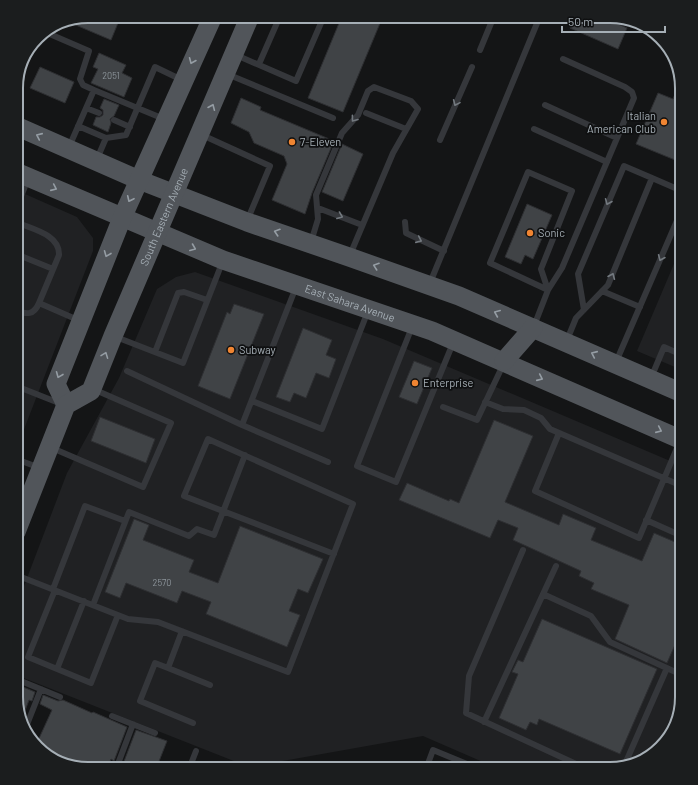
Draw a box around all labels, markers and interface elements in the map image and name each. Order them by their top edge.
scale bar [562,8,665,34]
text: 50 m [568,14,593,28]
one-way arrow [189,57,197,65]
house number: 2051 [102,70,120,81]
one-way arrow [453,99,461,106]
one-way arrow [207,103,215,110]
place label: Italian American Club [587,109,656,135]
one-way arrow [352,115,359,122]
marker: Italian American Club [659,117,669,127]
one-way arrow [36,133,44,141]
place label: 7-Eleven [300,135,341,148]
marker: 7-Eleven [287,137,297,147]
street label: South Eastern Avenue [137,166,190,267]
one-way arrow [49,183,57,191]
one-way arrow [127,195,135,202]
one-way arrow [605,198,613,205]
one-way arrow [337,212,344,220]
place label: Sonic [538,226,565,239]
one-way arrow [274,228,281,237]
marker: Sonic [525,228,535,238]
one-way arrow [415,235,423,243]
one-way arrow [188,243,196,251]
one-way arrow [104,250,112,257]
one-way arrow [658,254,666,261]
one-way arrow [372,262,379,271]
one-way arrow [607,273,615,280]
street label: East Sahara Avenue [303,281,397,324]
one-way arrow [494,309,501,317]
place label: Subway [239,343,276,356]
marker: Subway [226,345,236,355]
one-way arrow [591,351,599,359]
one-way arrow [100,352,108,359]
one-way arrow [56,371,64,378]
one-way arrow [535,373,543,381]
place label: Enterprise [423,376,473,389]
marker: Enterprise [410,378,420,388]
one-way arrow [654,425,662,433]
house number: 2570 [153,577,171,588]

